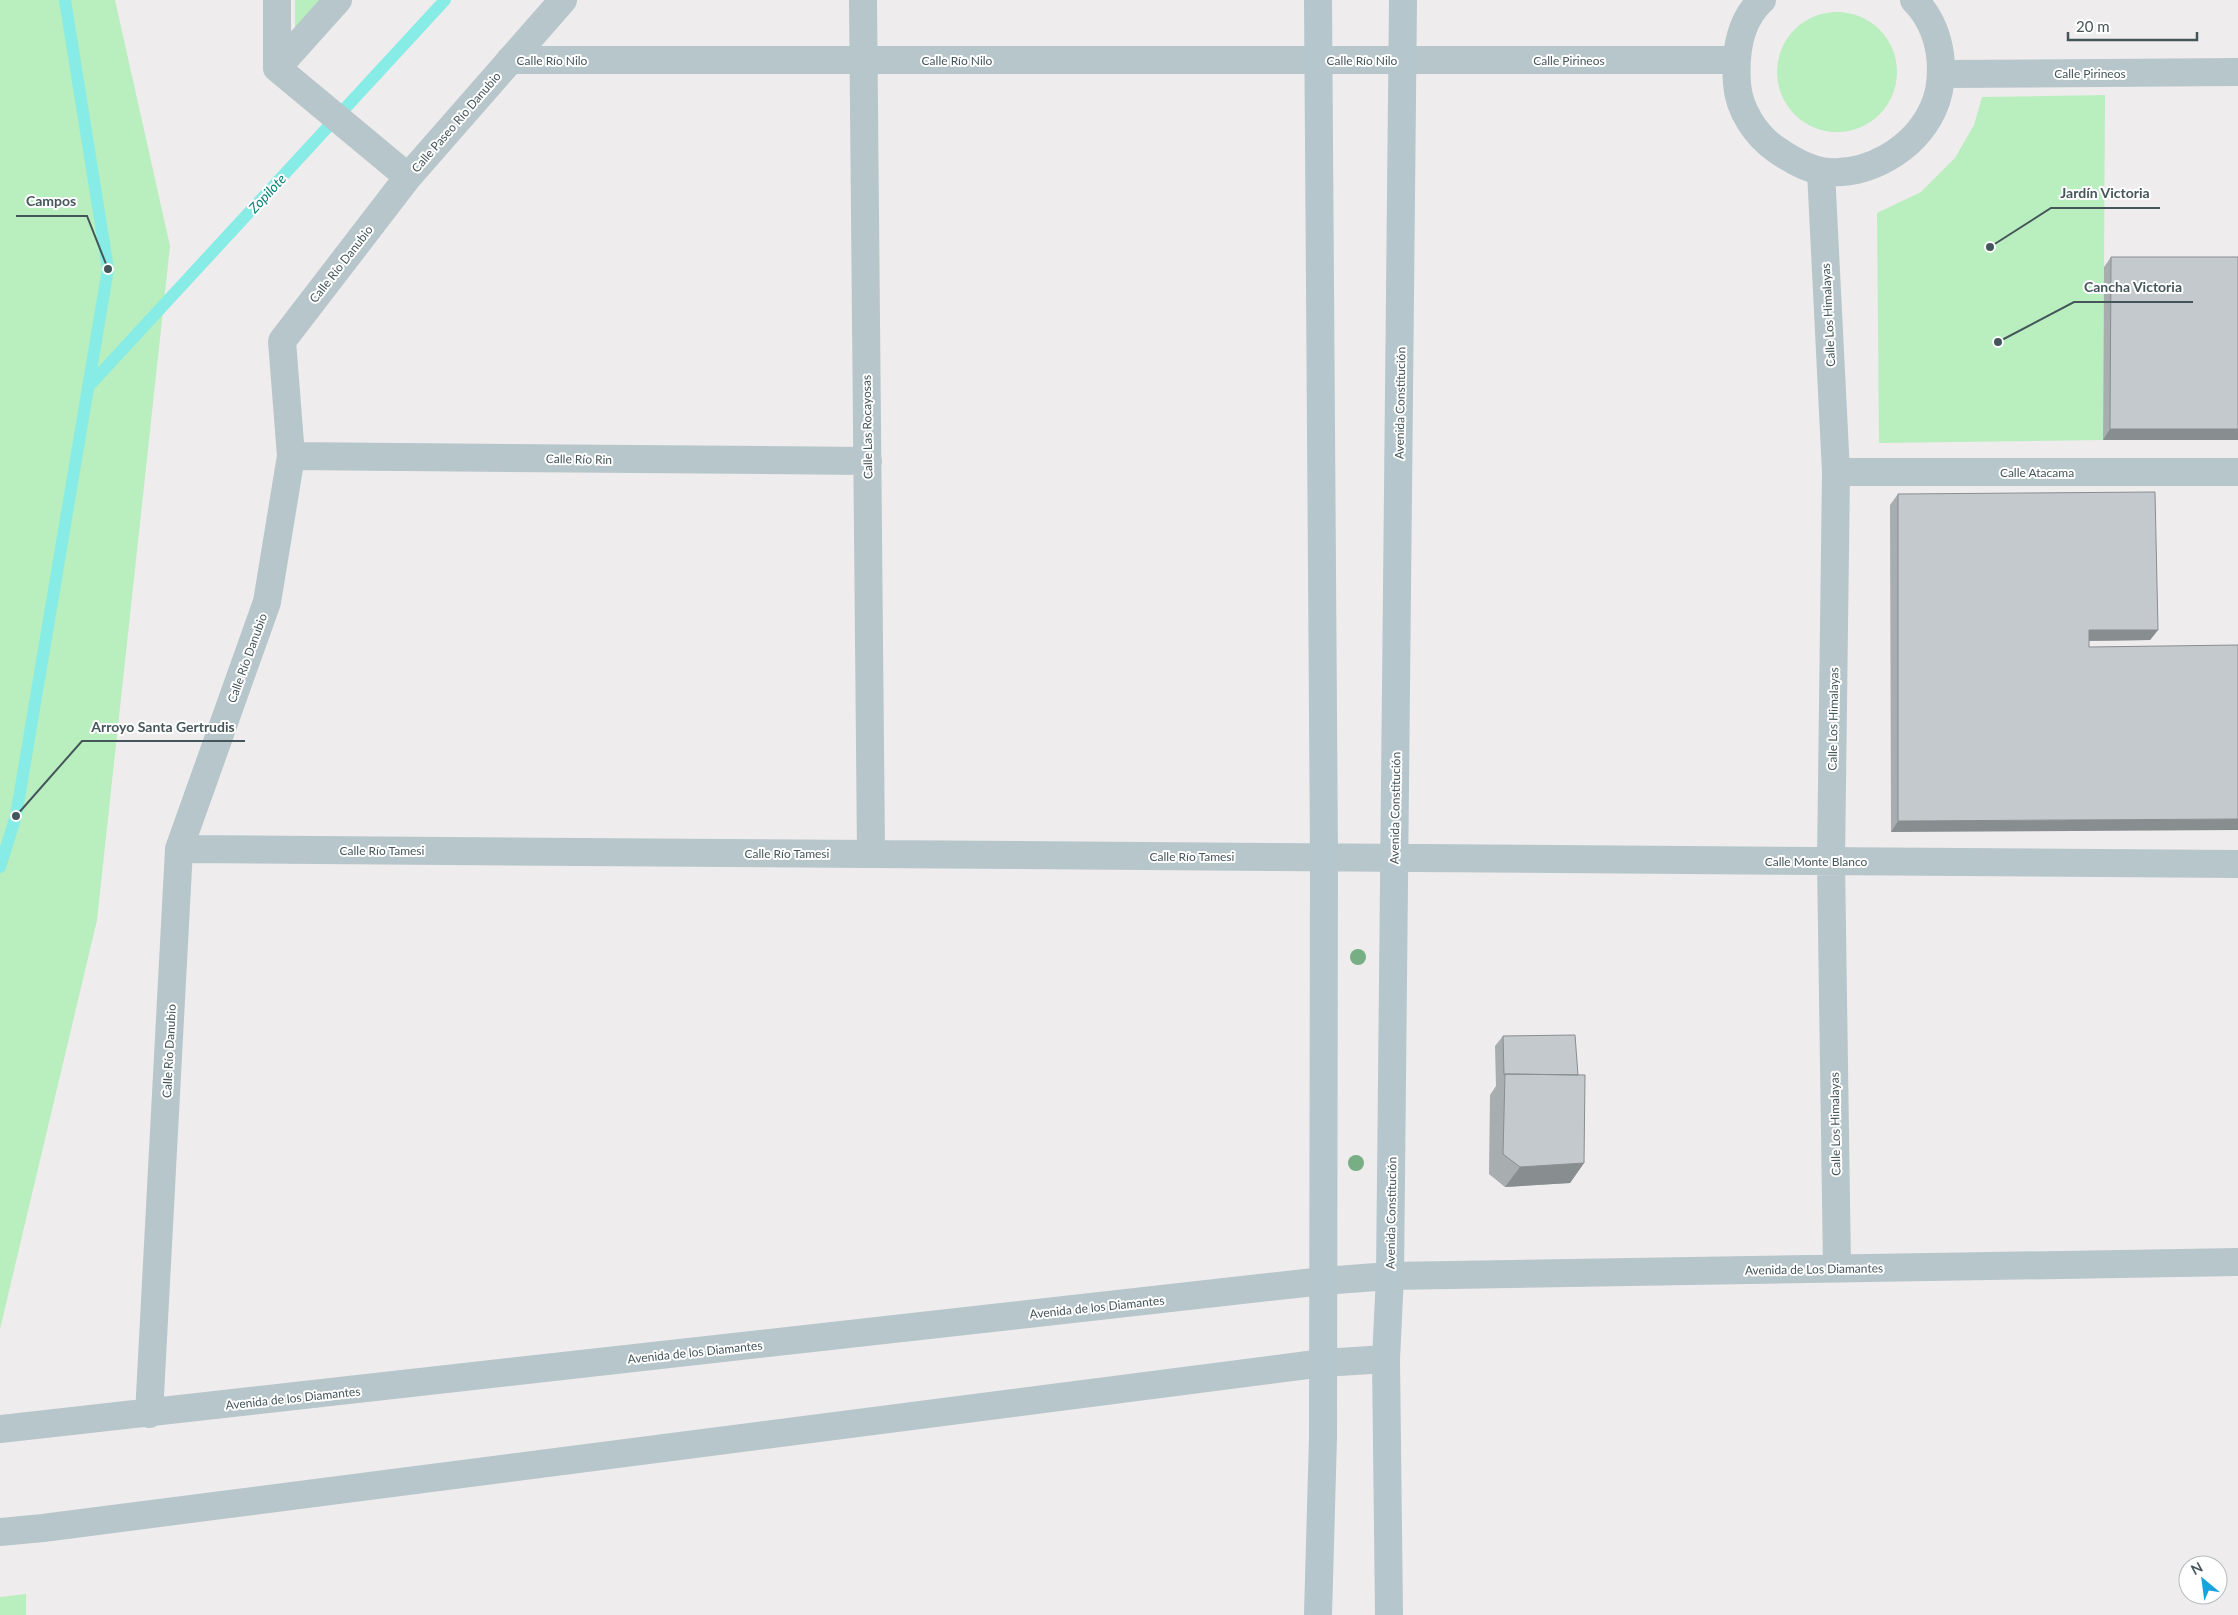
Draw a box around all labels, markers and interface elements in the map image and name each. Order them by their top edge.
scale bar [2068,10,2197,42]
text: 20 m [2076,17,2110,35]
street label: Calle Río Nilo [517,53,588,68]
street label: Calle Río Nilo [922,53,993,68]
street label: Calle Río Nilo [1327,53,1398,68]
street label: Calle Pirineos [1533,53,1605,68]
street label: Calle Pirineos [2054,66,2126,81]
street label: Calle Paseo Río Danubio [408,68,504,175]
water label: Zopilote [244,170,289,217]
callout: Jardín Victoria [2051,179,2160,208]
text: Jardín Victoria [2060,184,2150,201]
callout: Campos [16,187,87,216]
text: Campos [26,192,76,209]
street label: Calle Río Danubio [306,222,376,306]
street label: Calle Los Himalayas [1818,263,1838,367]
callout: Cancha Victoria [2074,273,2193,302]
text: Cancha Victoria [2084,278,2182,295]
street label: Avenida Constitución [1392,347,1408,459]
street label: Calle Las Rocayosas [859,375,875,479]
street label: Calle Río Rin [546,451,612,467]
street label: Calle Atacama [2000,465,2074,480]
street label: Calle Río Danubio [224,611,270,705]
street label: Calle Los Himalayas [1825,667,1841,771]
callout: Arroyo Santa Gertrudis [82,712,245,741]
text: Arroyo Santa Gertrudis [90,718,235,735]
street label: Avenida Constitución [1387,752,1403,864]
street label: Calle Río Tamesi [340,843,425,858]
street label: Calle Río Tamesi [745,846,830,861]
street label: Calle Río Tamesi [1150,849,1235,864]
street label: Calle Monte Blanco [1765,854,1868,869]
street label: Calle Río Danubio [159,1003,179,1098]
street label: Calle Los Himalayas [1827,1072,1843,1176]
street label: Avenida Constitución [1383,1157,1399,1269]
street label: Avenida de Los Diamantes [1745,1260,1883,1278]
street label: Avenida de los Diamantes [1029,1292,1165,1322]
street label: Avenida de los Diamantes [627,1337,763,1367]
street label: Avenida de los Diamantes [225,1383,361,1413]
north arrow [2178,1555,2228,1605]
text: N [2188,1558,2205,1578]

